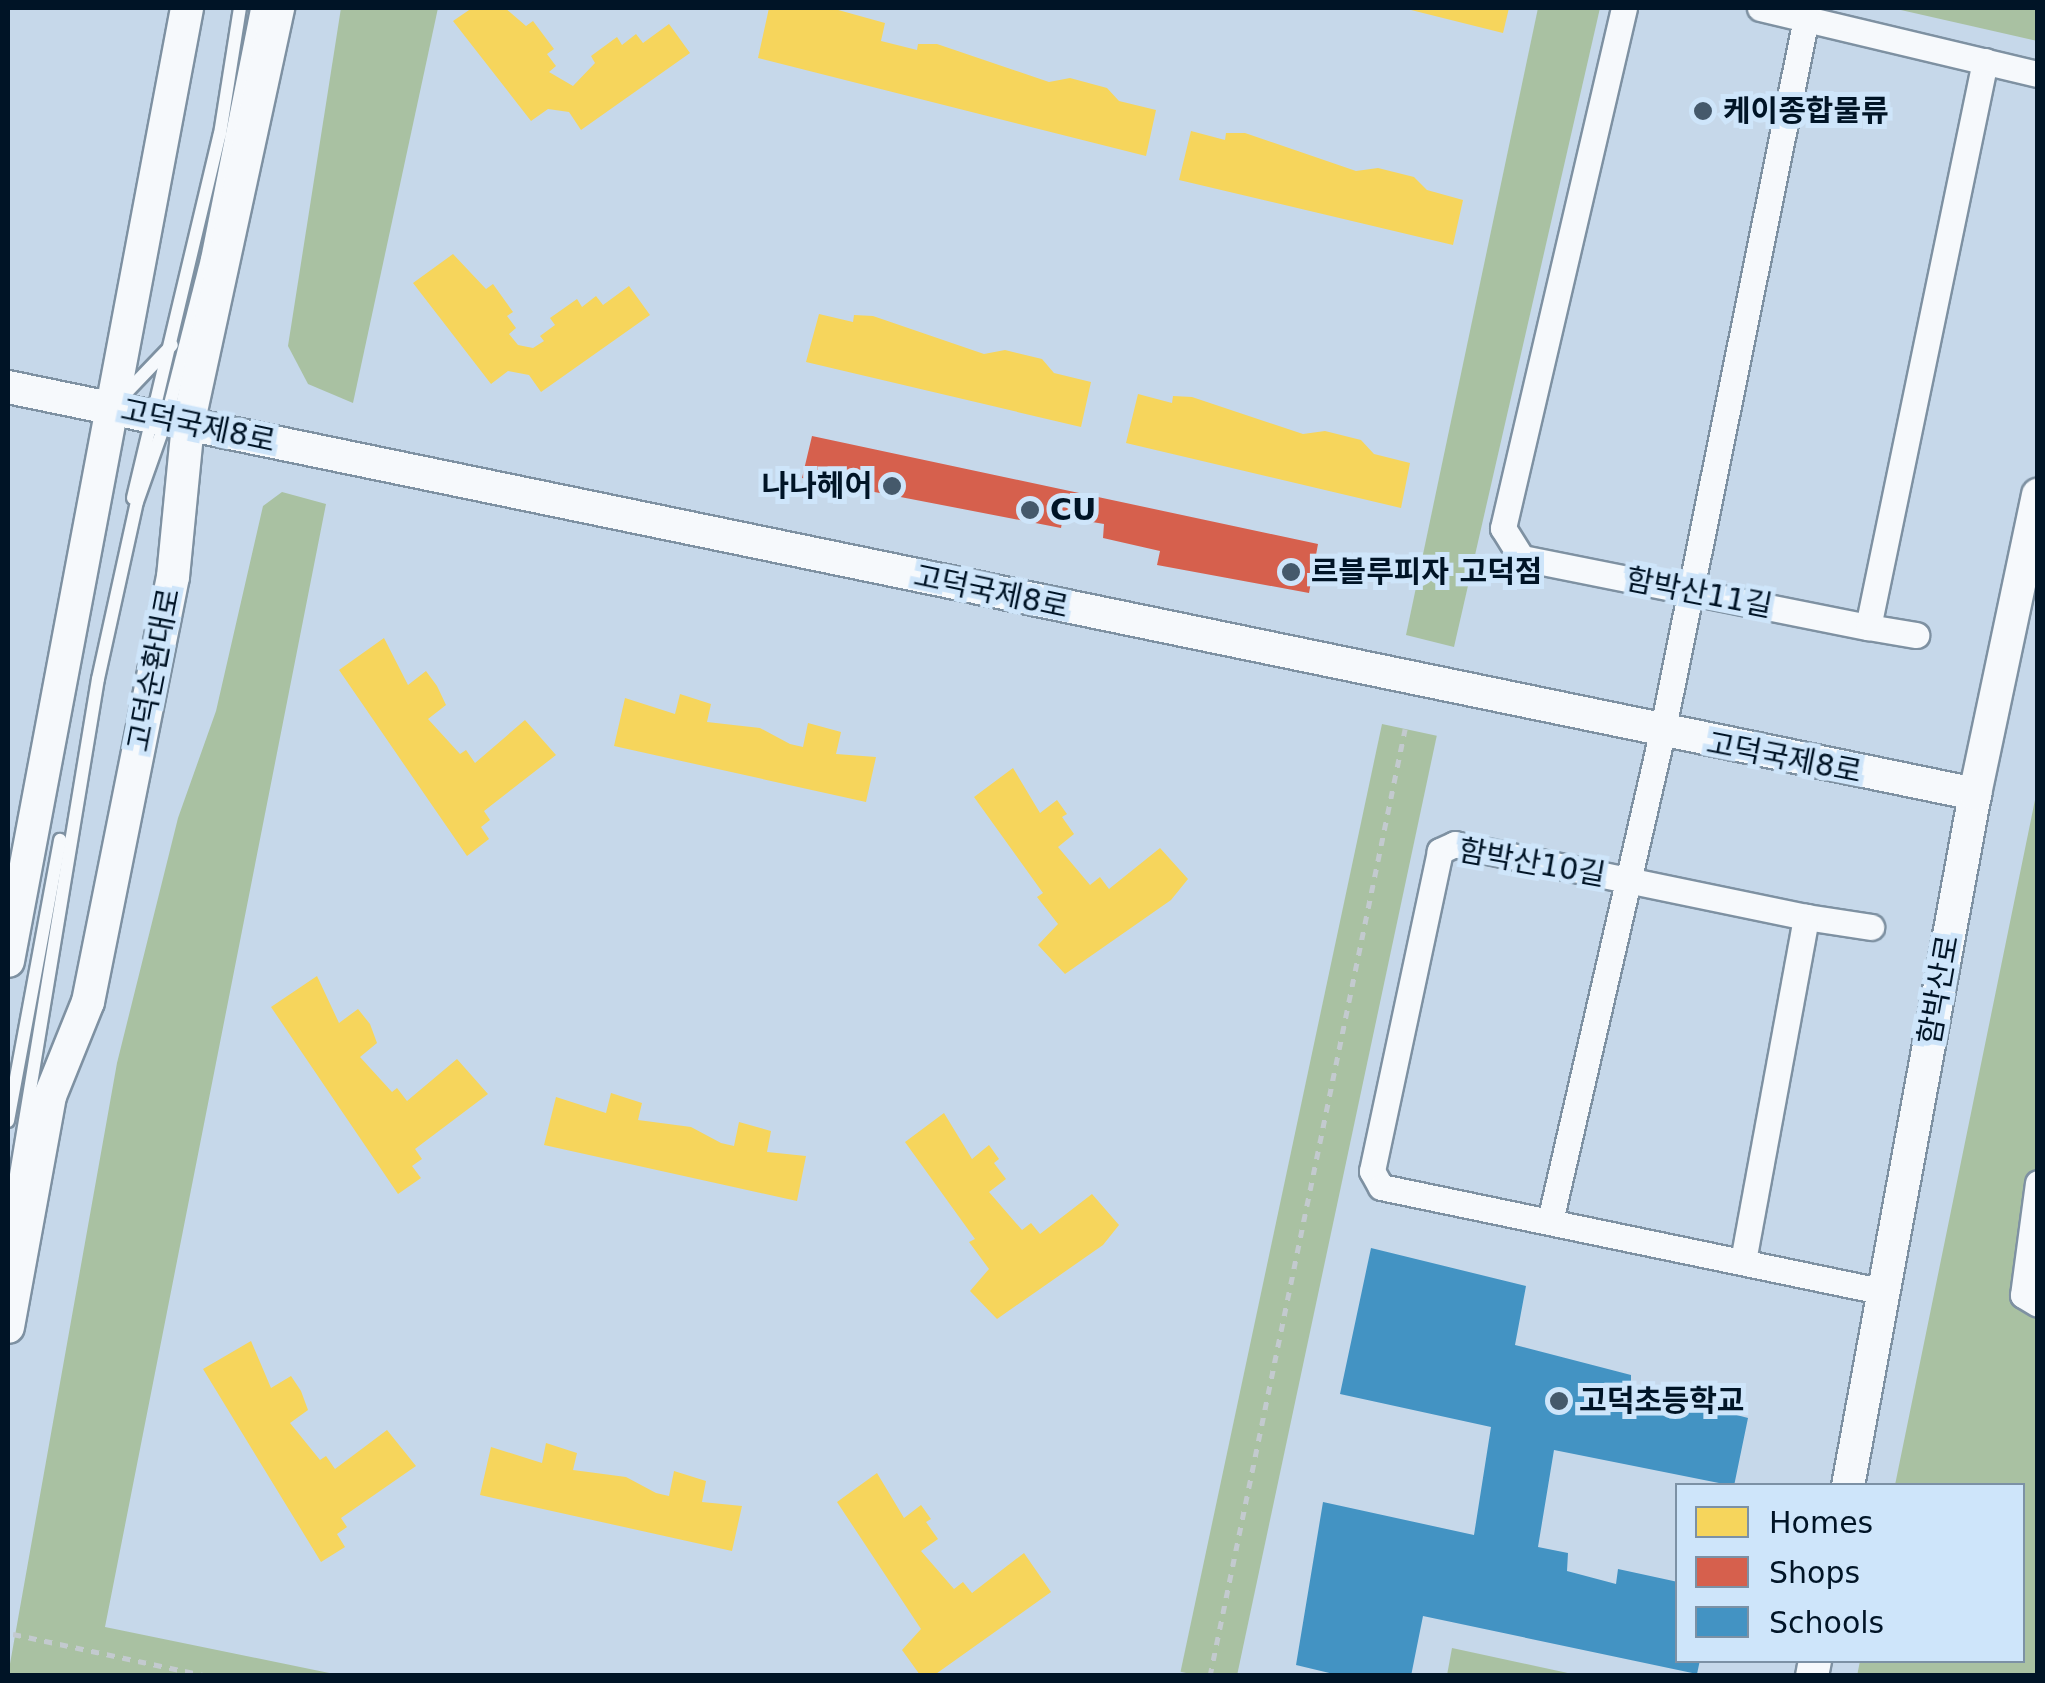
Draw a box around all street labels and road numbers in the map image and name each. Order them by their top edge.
street label: 고덕국제8로 [117,392,279,460]
street label: 고덕국제8로 [910,558,1072,626]
street label: 함박산11길 [1623,561,1775,625]
street label: 고덕순환대로 [121,585,187,755]
street label: 고덕국제8로 [1703,725,1865,791]
street label: 함박산10길 [1456,832,1608,894]
street label: 함박산로 [1912,933,1966,1047]

